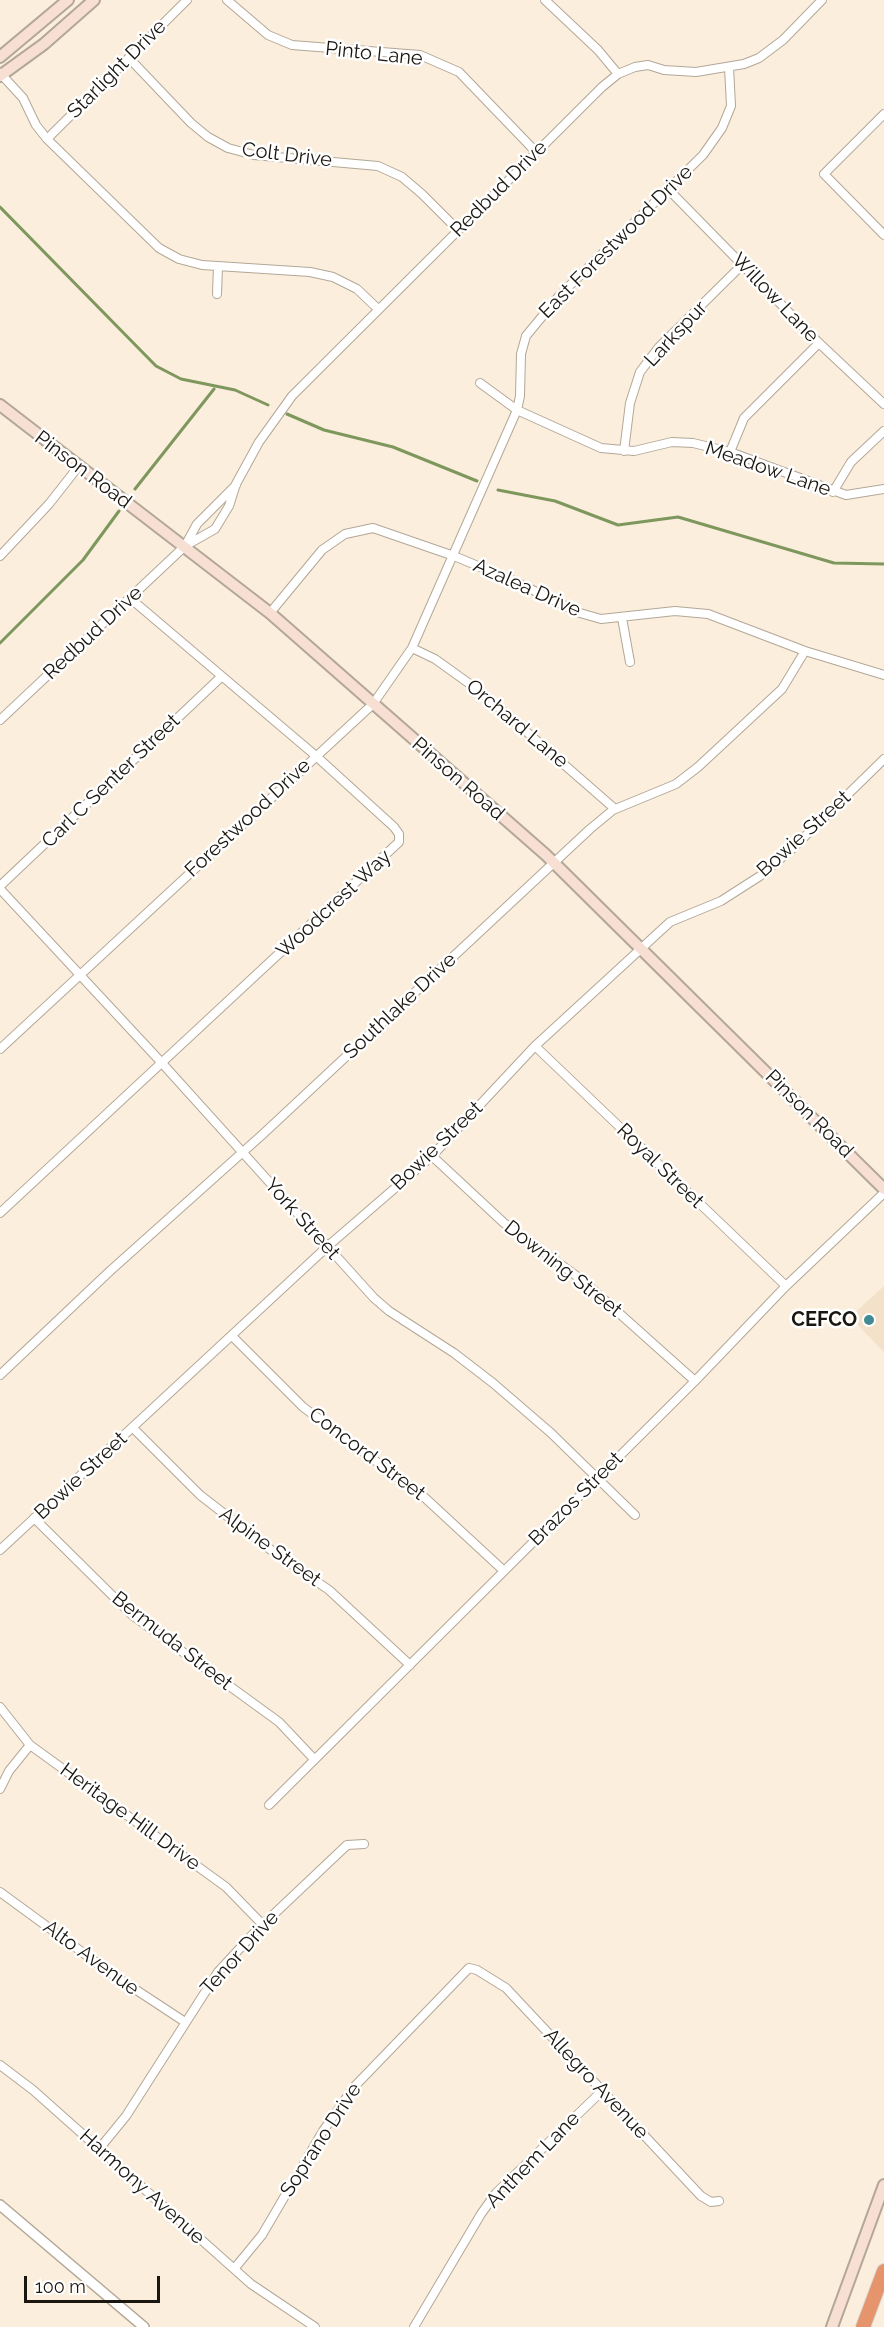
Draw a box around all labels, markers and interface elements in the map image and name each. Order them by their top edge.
street label: Starlight Drive [63,15,171,123]
street label: Pinto Lane [324,37,424,71]
street label: Redbud Drive [446,136,552,242]
street label: Colt Drive [241,138,333,172]
street label: East Forestwood Drive [534,160,698,324]
street label: Willow Lane [726,248,824,348]
street label: Larkspur [640,296,712,372]
street label: Pinson Road [30,426,136,514]
street label: Meadow Lane [702,436,834,502]
street label: Azalea Drive [470,554,584,622]
street label: Redbud Drive [39,581,147,685]
street label: Orchard Lane [461,674,573,774]
street label: Carl C Senter Street [37,709,185,853]
street label: Pinson Road [407,732,509,826]
street label: Forestwood Drive [180,754,316,882]
street label: Bowie Street [752,786,856,882]
street label: Woodcrest Way [272,845,396,963]
street label: Southlake Drive [339,948,461,1064]
street label: Pinson Road [760,1065,858,1163]
street label: Bowie Street [386,1096,488,1196]
street label: Royal Street [611,1119,709,1213]
street label: York Street [259,1173,345,1265]
street label: Downing Street [499,1216,627,1322]
place label: CEFCO [791,1308,857,1332]
marker: CEFCO [862,1313,876,1327]
street label: Concord Street [304,1402,430,1506]
street label: Bowie Street [30,1427,132,1525]
street label: Brazos Street [524,1447,628,1551]
street label: Alpine Street [215,1502,325,1592]
street label: Bermuda Street [107,1587,237,1695]
street label: Heritage Hill Drive [55,1758,205,1876]
street label: Tenor Drive [196,1906,284,2000]
street label: Alto Avenue [38,1915,144,2001]
street label: Allegro Avenue [539,2024,653,2144]
street label: Soprano Drive [275,2079,367,2201]
street label: Anthem Lane [481,2107,585,2213]
street label: Harmony Avenue [74,2124,210,2250]
scale bar [27,2264,164,2302]
text: 100 m [35,2276,86,2297]

